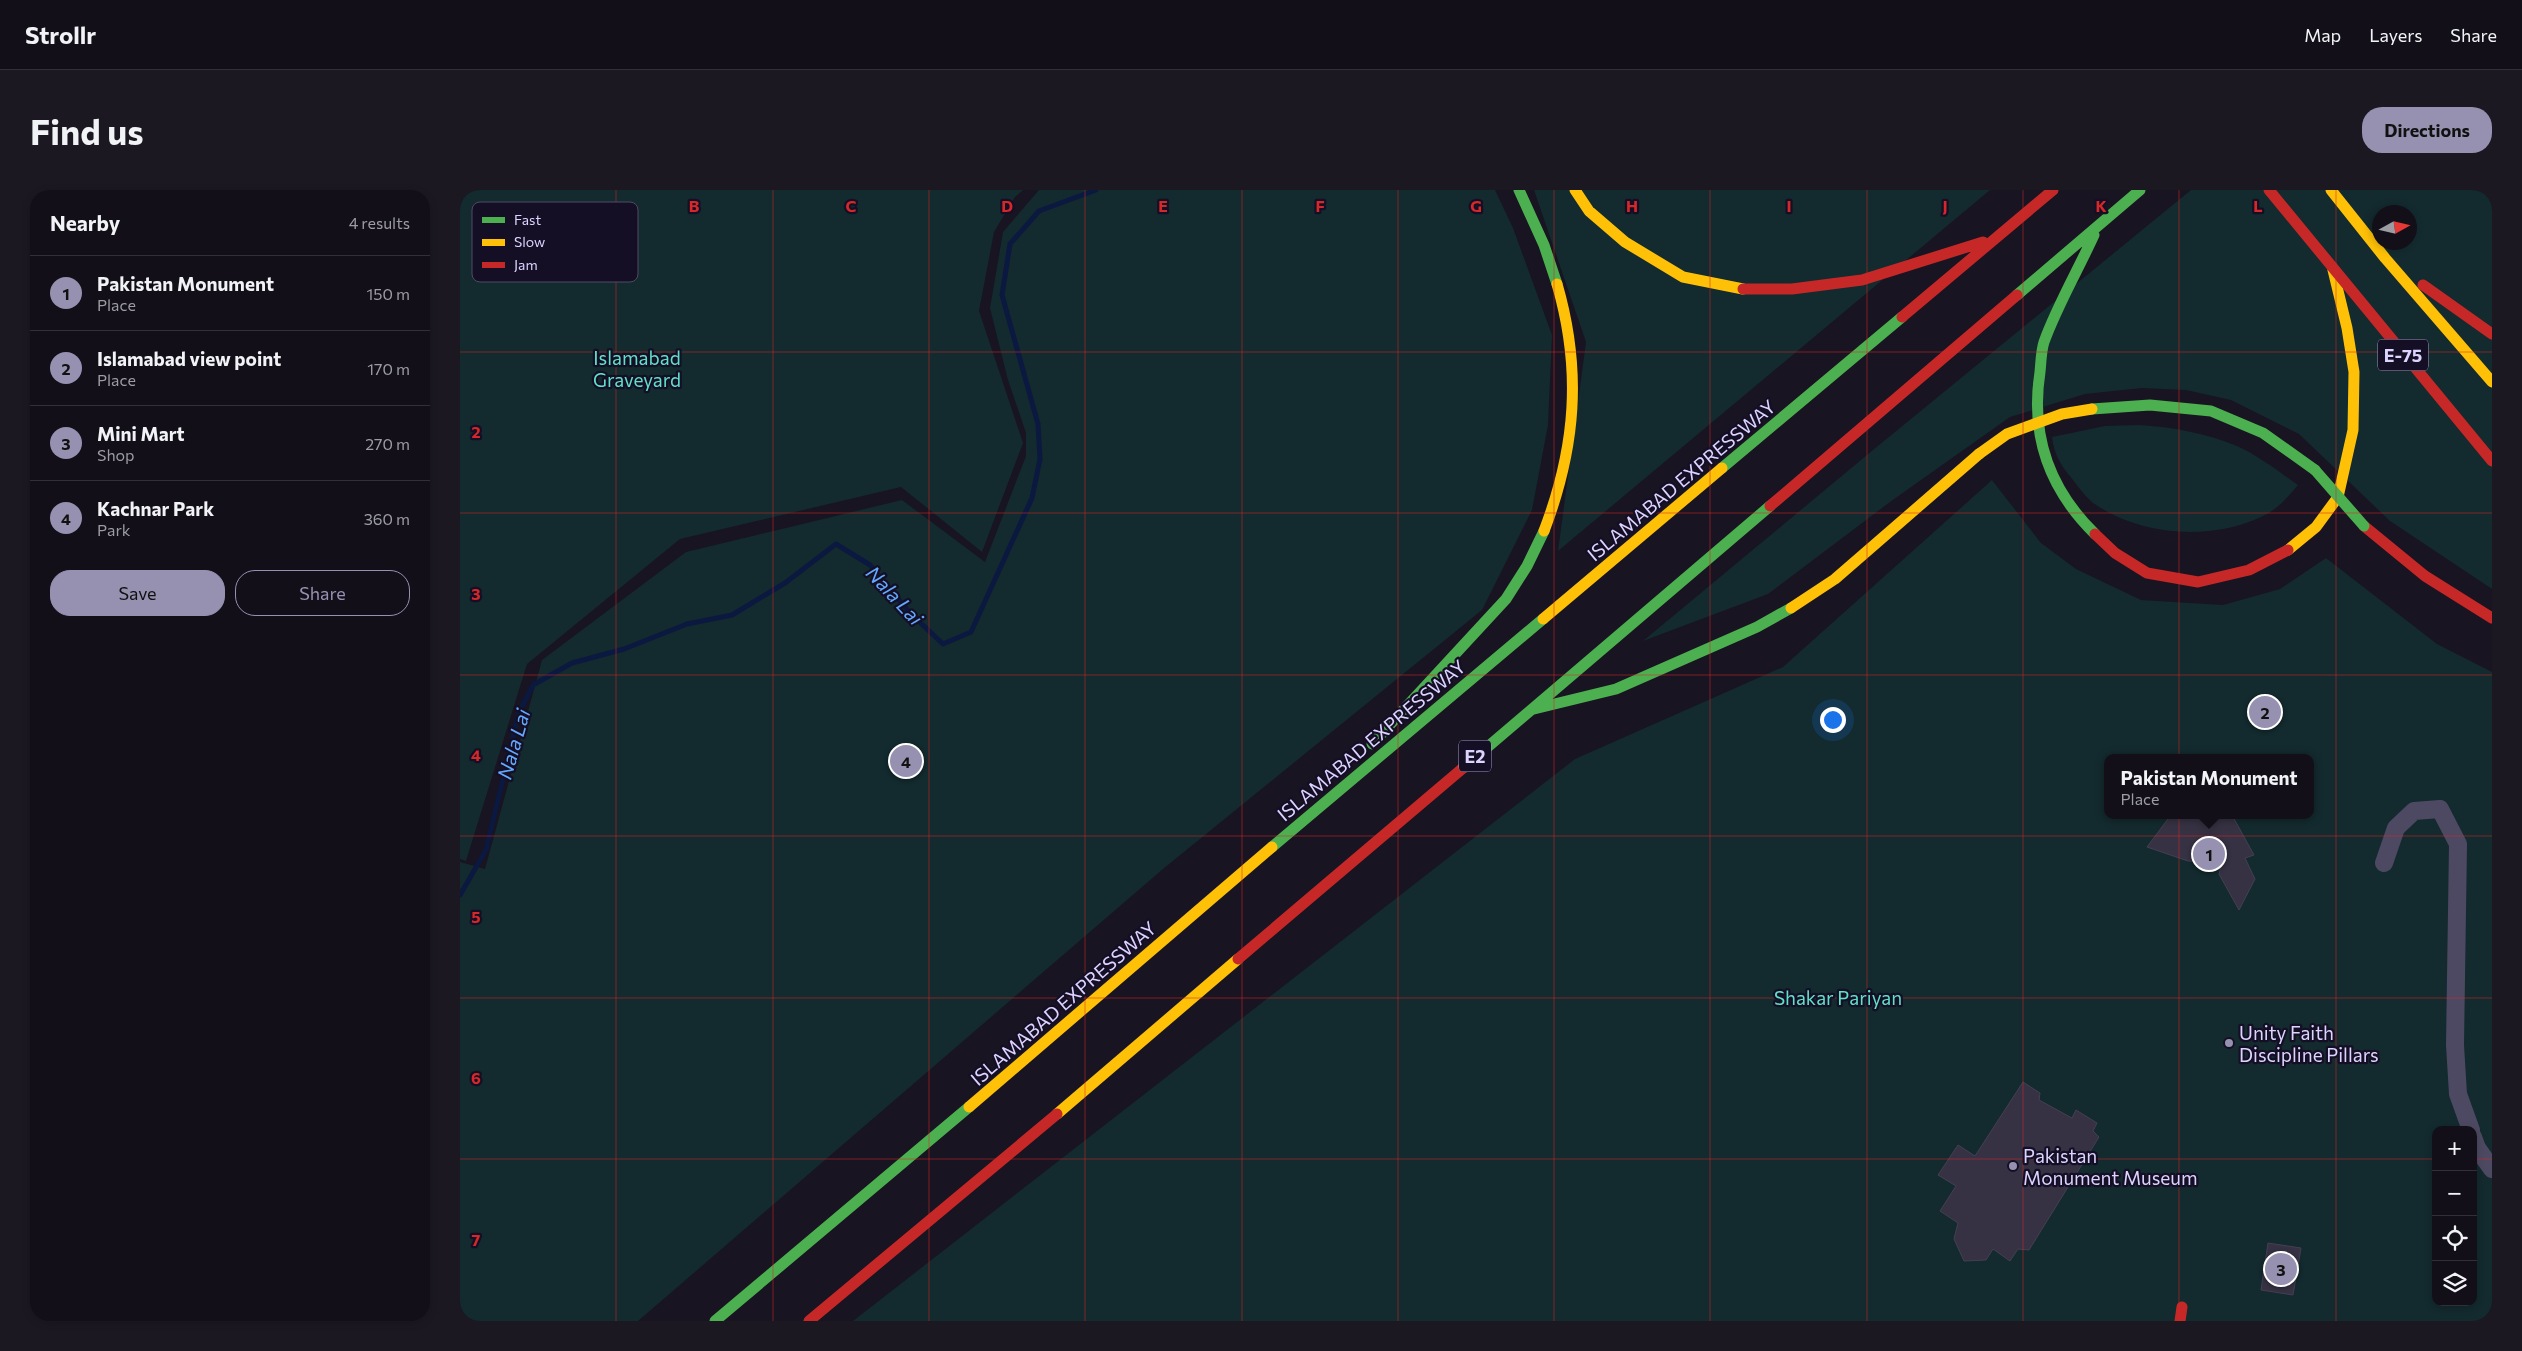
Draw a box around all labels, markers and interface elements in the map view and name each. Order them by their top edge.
text: Strollr [25,20,96,49]
text: Map [2304,24,2341,46]
text: Layers [2369,24,2422,46]
text: Share [2450,24,2497,46]
button: Directions [2362,107,2492,153]
text: Find us [30,109,144,152]
text: B [689,196,700,215]
text: C [846,196,857,215]
text: D [1001,196,1013,215]
text: E [1158,196,1168,215]
text: F [1315,196,1325,215]
text: G [1470,196,1482,215]
text: H [1626,196,1638,215]
text: I [1786,196,1792,215]
text: J [1942,196,1948,215]
text: K [2095,196,2107,215]
text: L [2253,196,2263,215]
legend [472,202,638,282]
north arrow [2372,205,2417,250]
text: Nearby [50,210,120,235]
text: Fast [514,211,541,228]
text: 4 results [349,213,410,232]
text: Slow [514,233,545,250]
text: Jam [514,256,538,273]
text: Pakistan Monument [97,272,274,295]
text: 1 [62,284,70,303]
text: 150 m [367,284,410,303]
text: Place [97,295,136,314]
road number: E-75 [2378,340,2428,370]
park label: Islamabad Graveyard [593,346,681,391]
text: Islamabad view point [97,347,281,370]
text: 2 [61,359,71,378]
text: 170 m [367,359,410,378]
text: Place [97,370,136,389]
street label: ISLAMABAD EXPRESSWAY [1582,395,1780,565]
text: Mini Mart [97,422,185,445]
text: 2 [471,422,481,441]
text: 3 [61,434,71,453]
text: 270 m [365,434,410,453]
text: Shop [97,445,135,464]
text: Kachnar Park [97,497,214,520]
text: 4 [61,509,71,528]
text: 360 m [364,509,410,528]
text: Park [97,520,130,539]
water label: Nala Lai [862,560,929,630]
button: Save [50,570,225,616]
button: Share [235,570,410,616]
text: 3 [471,584,481,603]
street label: ISLAMABAD EXPRESSWAY [1272,655,1470,825]
pin: 2 [2249,693,2281,731]
water label: Nala Lai [492,705,535,782]
your location [1820,707,1846,733]
road number: E2 [1459,740,1491,772]
pin: 4 [890,742,922,780]
text: 4 [471,745,481,764]
popup [2104,754,2314,819]
text: Pakistan Monument [2121,766,2297,789]
text: Place [2121,789,2159,808]
pin: 1 [2193,835,2225,873]
text: 5 [471,907,481,926]
street label: ISLAMABAD EXPRESSWAY [965,916,1161,1090]
park label: Shakar Pariyan [1774,986,1902,1009]
place label: Unity Faith Discipline Pillars [2239,1021,2379,1066]
marker: Unity Faith Discipline Pillars [2223,1037,2235,1049]
text: 6 [471,1068,481,1087]
map controls [2432,1126,2477,1306]
button: + [2432,1126,2477,1171]
place label: Pakistan Monument Museum [2023,1144,2198,1189]
marker: Pakistan Monument Museum [2007,1160,2019,1172]
button: − [2432,1171,2477,1216]
button: locate [2432,1216,2477,1261]
text: 7 [472,1230,481,1249]
pin: 3 [2265,1250,2297,1288]
button: layers [2432,1261,2477,1306]

